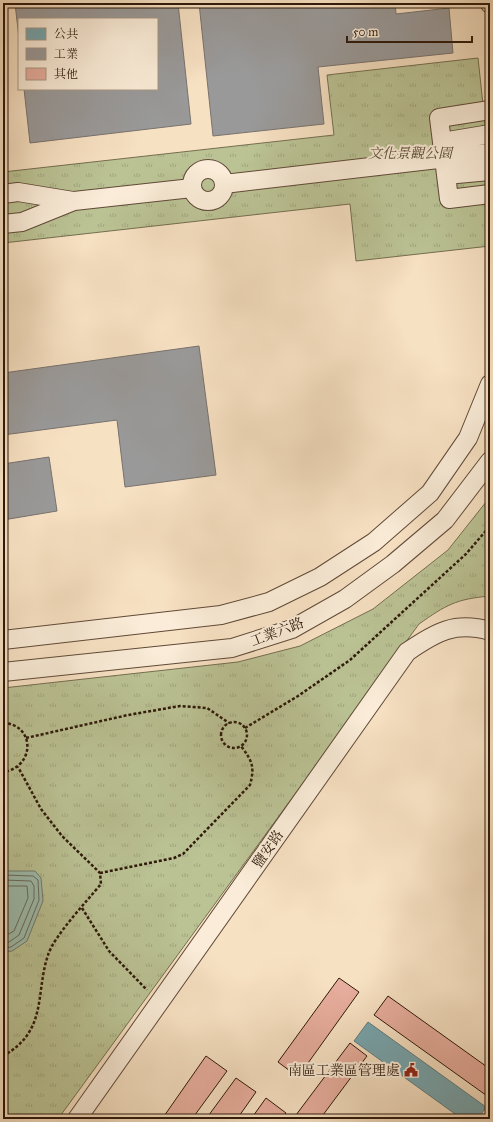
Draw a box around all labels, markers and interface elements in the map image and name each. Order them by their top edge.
legend [18,18,158,90]
scale bar [347,18,472,44]
text: 50 m [353,25,378,39]
text: 公共 [54,27,78,41]
text: 工業 [54,47,78,61]
text: 其他 [54,67,78,81]
park label: 文化景觀公園 [368,145,454,162]
street label: 工業六路 [248,614,306,650]
street label: 鹽安路 [249,827,287,871]
place label: 南區工業區管理處 [288,1062,400,1079]
public building icon: 南區工業區管理處 [403,1062,419,1078]

